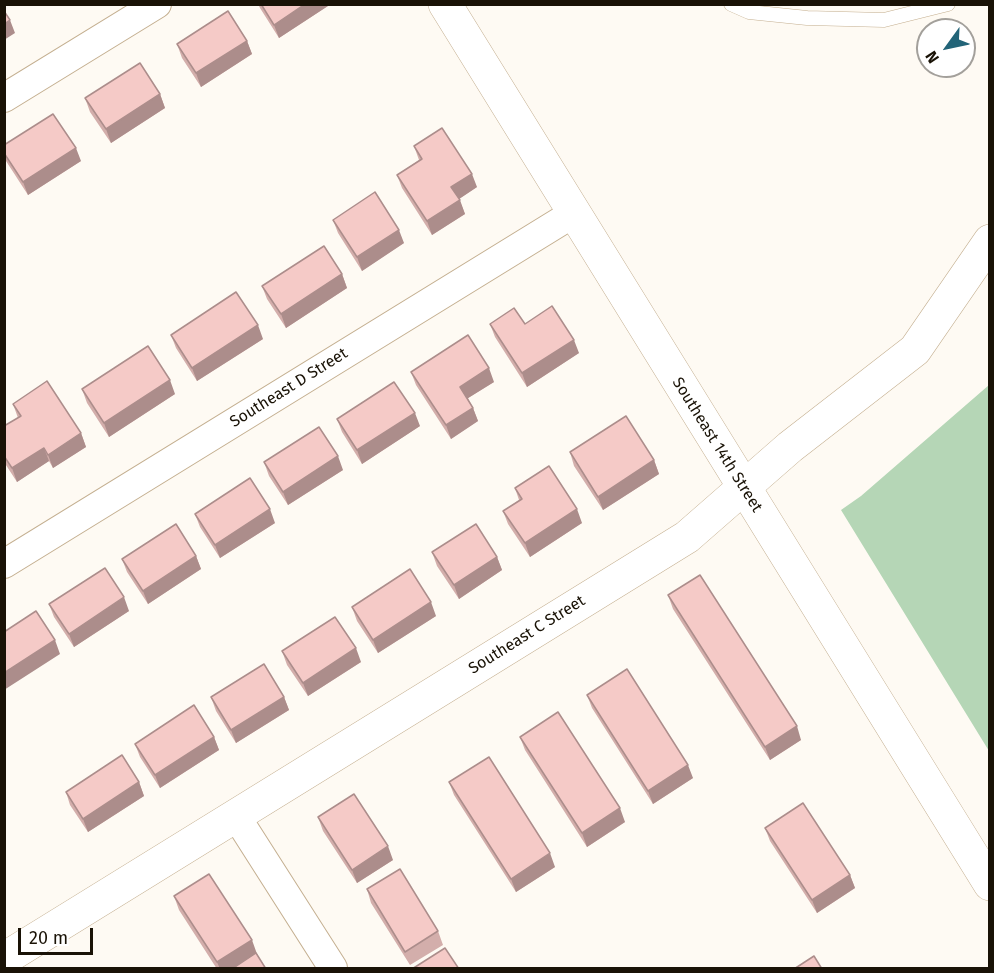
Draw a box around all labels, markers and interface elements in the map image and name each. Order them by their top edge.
north arrow [916,18,976,78]
text: N [921,47,943,67]
street label: Southeast D Street [227,344,351,432]
street label: Southeast 14th Street [668,374,766,516]
street label: Southeast C Street [465,591,589,679]
scale bar [21,916,96,954]
text: 20 m [29,927,68,949]

